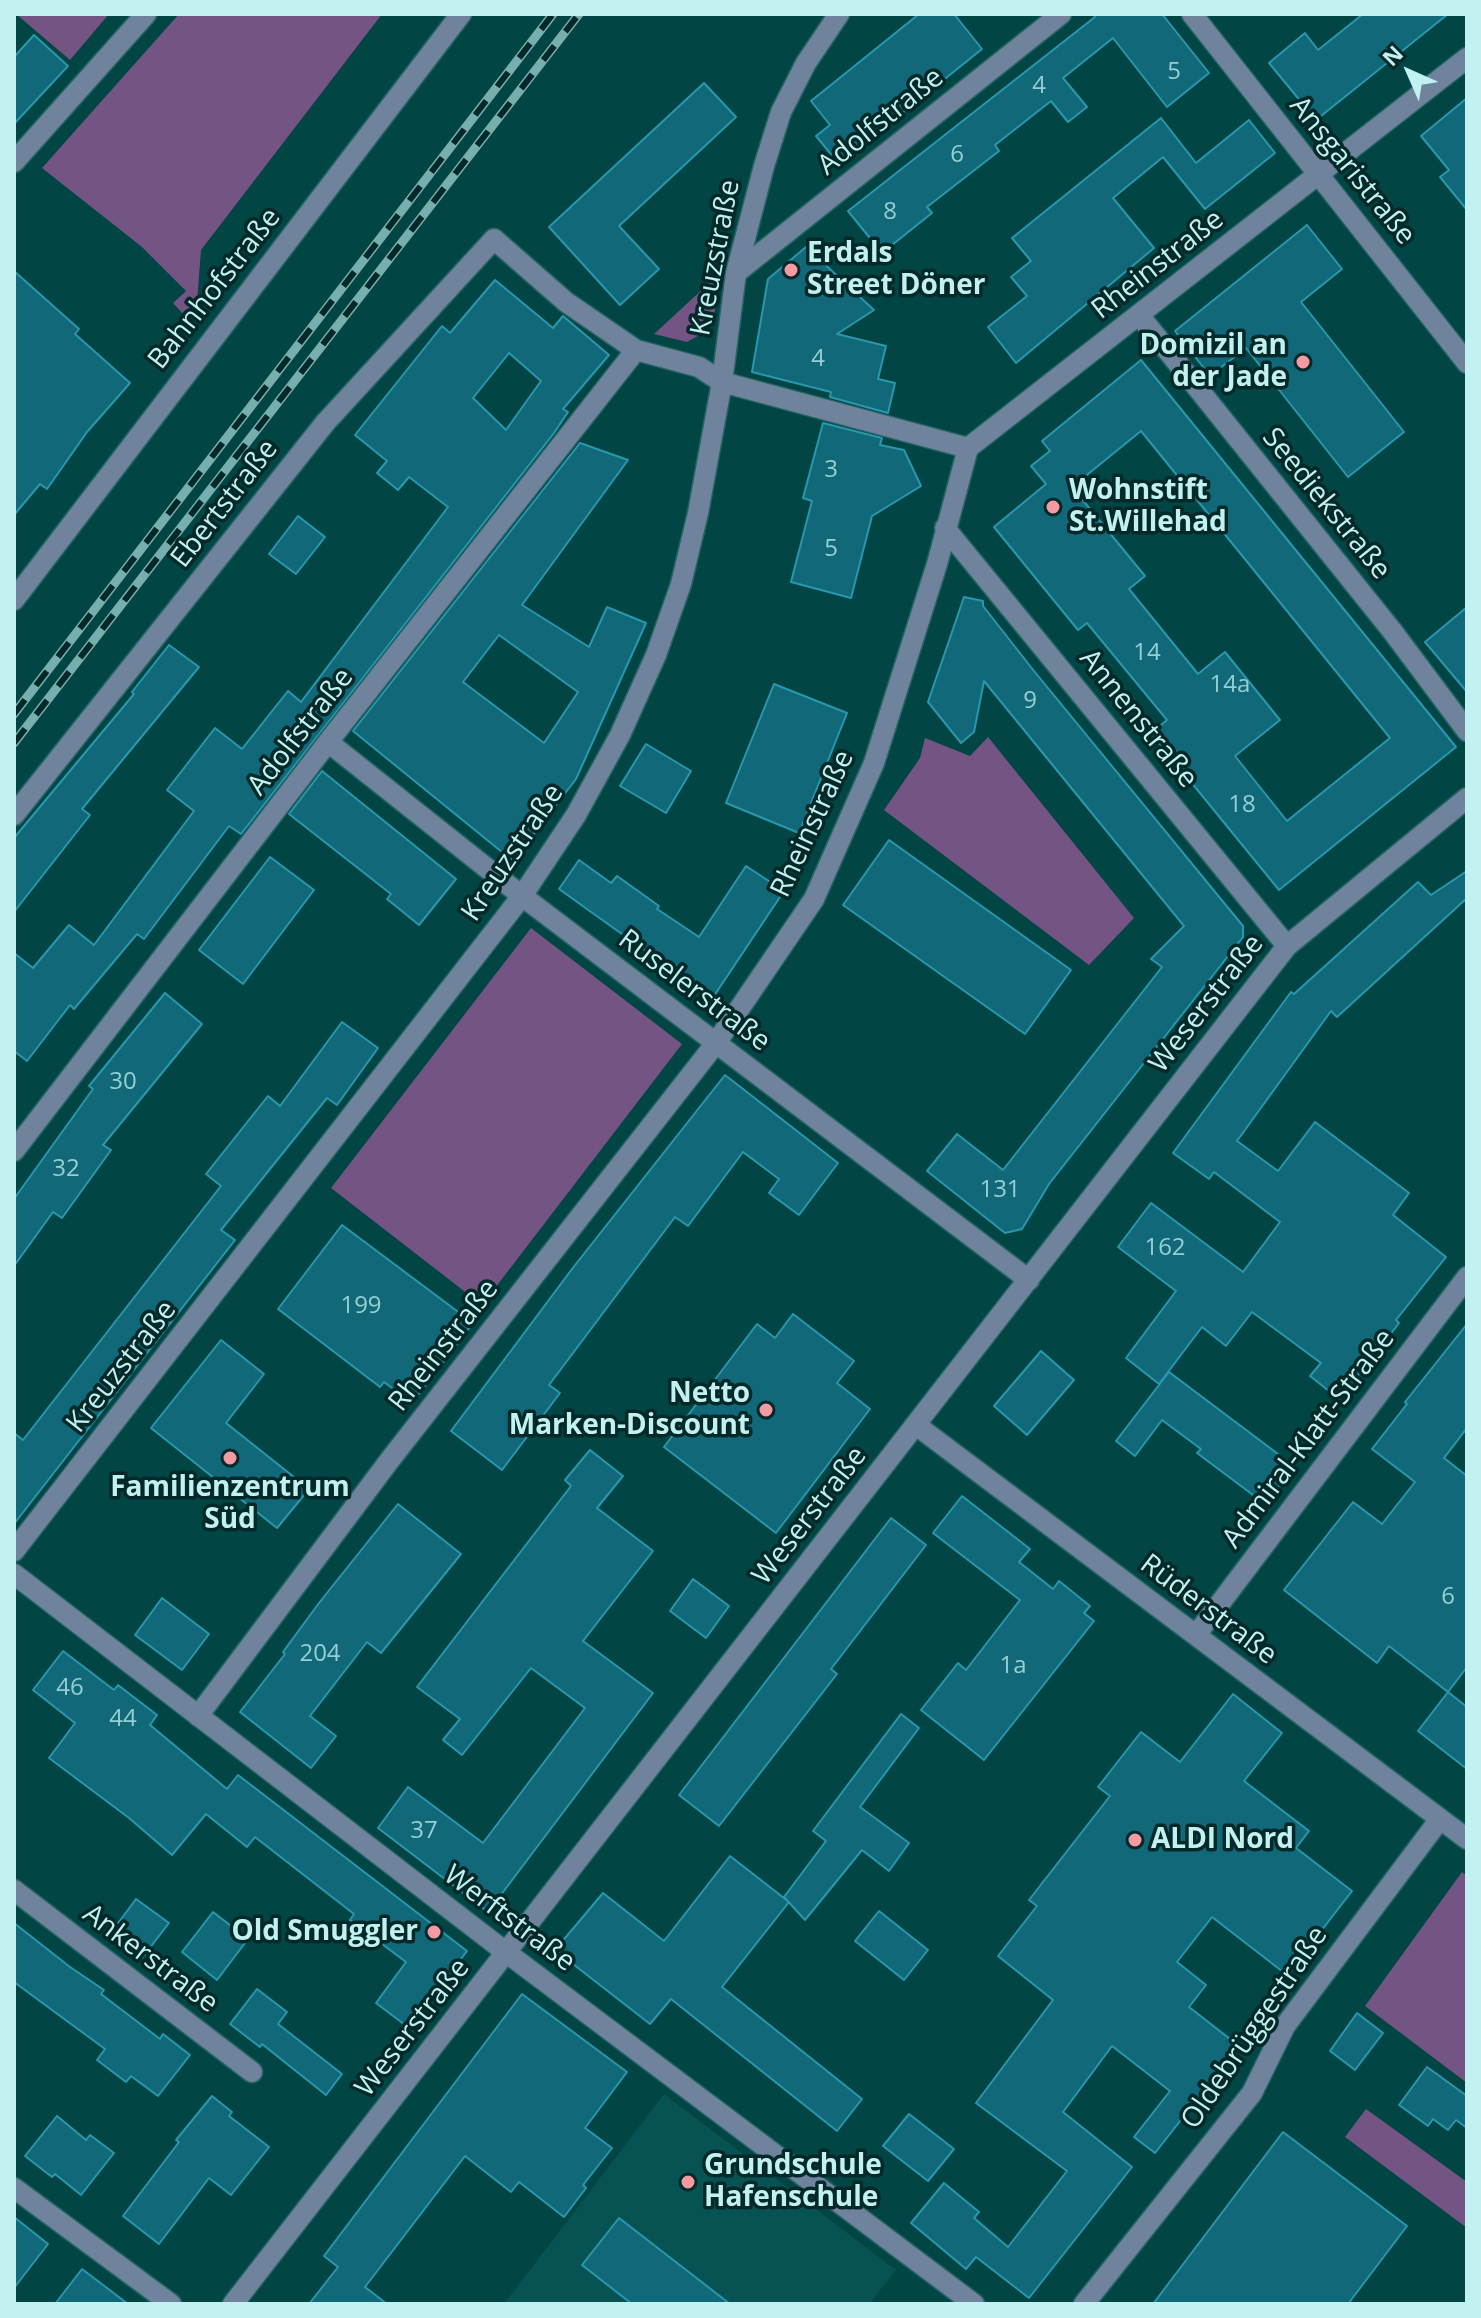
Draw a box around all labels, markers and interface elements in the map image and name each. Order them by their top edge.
north arrow [1369,32,1449,112]
text: N [1375,38,1409,72]
house number: 5 [1167,58,1181,86]
street label: Adolfstraße [812,61,950,183]
house number: 4 [1032,72,1046,100]
street label: Ansgaristraße [1282,90,1422,252]
house number: 6 [950,141,964,169]
street label: Kreuzstraße [684,177,748,339]
house number: 8 [883,198,897,226]
street label: Bahnhofstraße [142,202,288,376]
street label: Rheinstraße [1085,203,1231,327]
place label: Erdals Street Döner [807,237,986,303]
marker: Erdals Street Döner [782,261,800,279]
place label: Domizil an der Jade [1140,329,1287,395]
house number: 4 [811,345,825,373]
marker: Domizil an der Jade [1294,353,1312,371]
street label: Seediekstraße [1255,422,1397,586]
street label: Ebertstraße [165,433,285,575]
house number: 3 [824,456,838,484]
place label: Wohnstift St.Willehad [1069,474,1227,540]
marker: Wohnstift St.Willehad [1044,498,1062,516]
house number: 5 [824,535,838,563]
house number: 14 [1133,639,1161,667]
street label: Annenstraße [1072,643,1204,795]
street label: Adolfstraße [241,662,361,802]
house number: 14a [1210,671,1250,699]
house number: 9 [1023,687,1037,715]
street label: Rheinstraße [764,745,862,903]
street label: Kreuzstraße [455,778,571,928]
house number: 18 [1228,791,1256,819]
street label: Ruselerstraße [612,923,776,1059]
street label: Weserstraße [1143,928,1271,1080]
house number: 30 [109,1068,137,1096]
house number: 32 [52,1155,80,1183]
house number: 131 [979,1176,1021,1204]
house number: 162 [1144,1234,1186,1262]
street label: Rheinstraße [382,1273,506,1419]
house number: 199 [340,1292,382,1320]
street label: Kreuzstraße [60,1294,184,1440]
street label: Admiral-Klatt-Straße [1216,1323,1402,1555]
place label: Netto Marken-Discount [509,1377,750,1443]
marker: Netto Marken-Discount [757,1401,775,1419]
street label: Weserstraße [746,1440,874,1592]
marker: Familienzentrum Süd [221,1449,239,1467]
place label: Familienzentrum Süd [110,1471,350,1537]
street label: Rüderstraße [1133,1548,1283,1672]
house number: 6 [1441,1583,1455,1611]
house number: 204 [299,1640,341,1668]
house number: 1a [999,1652,1027,1680]
house number: 46 [56,1674,84,1702]
house number: 44 [109,1705,137,1733]
house number: 37 [410,1817,438,1845]
place label: ALDI Nord [1151,1823,1294,1857]
marker: ALDI Nord [1126,1831,1144,1849]
street label: Werftstraße [437,1859,581,1979]
street label: Ankerstraße [76,1897,224,2021]
place label: Old Smuggler [231,1915,418,1949]
street label: Oldebrüggestraße [1175,1920,1335,2136]
marker: Old Smuggler [425,1923,443,1941]
street label: Weserstraße [349,1952,477,2104]
place label: Grundschule Hafenschule [704,2149,882,2215]
marker: Grundschule Hafenschule [679,2173,697,2191]

